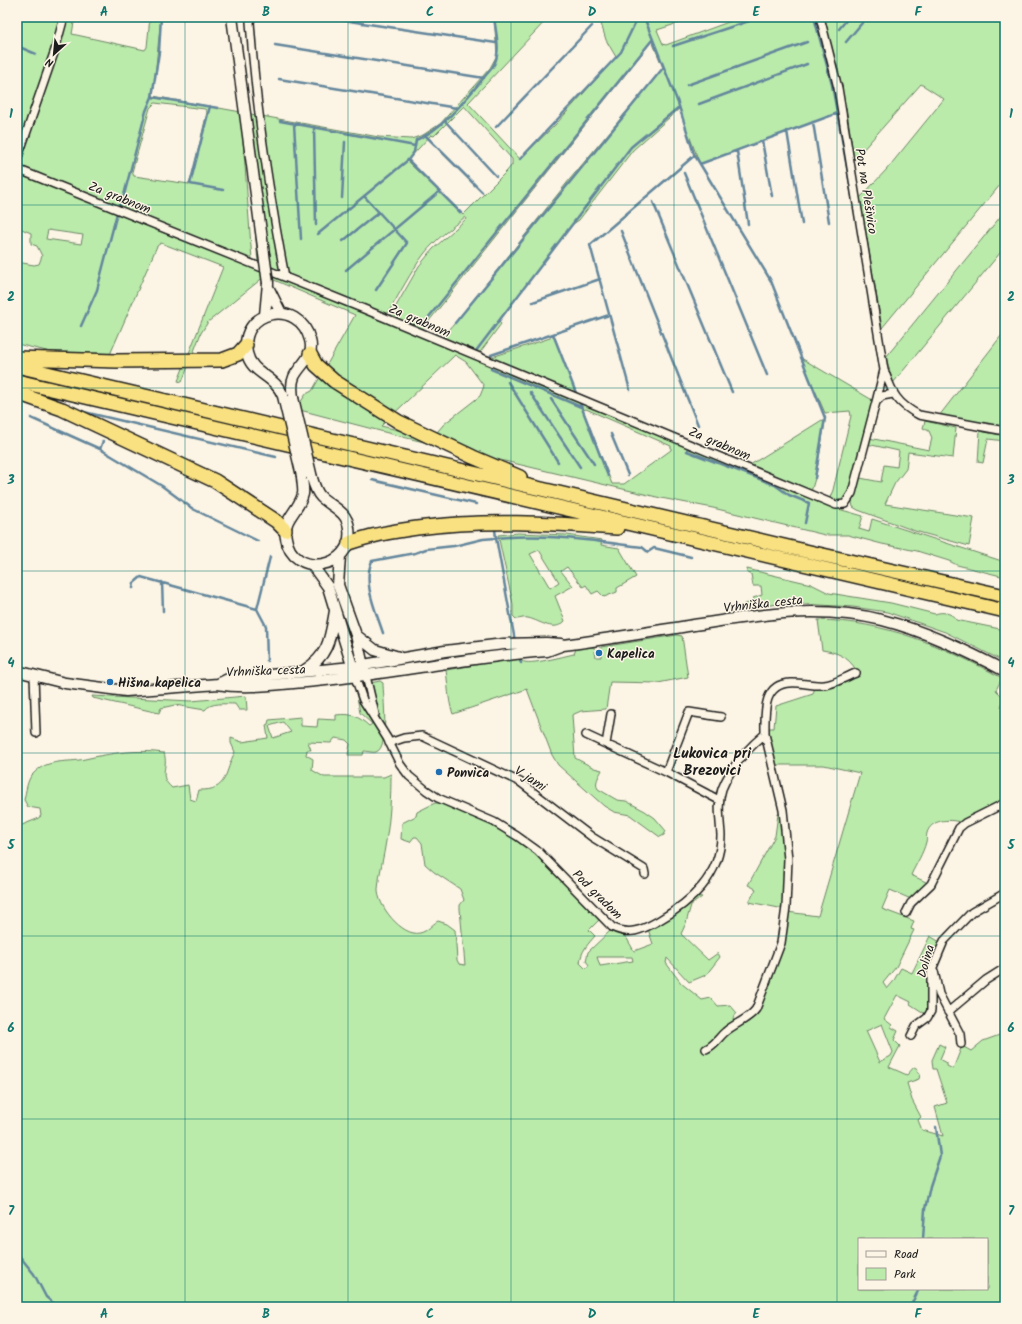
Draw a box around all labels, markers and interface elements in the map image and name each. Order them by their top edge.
text: A [100,2,108,23]
text: B [262,2,270,23]
text: C [426,2,434,23]
text: D [588,2,597,23]
text: E [752,2,760,23]
text: F [914,2,922,23]
north arrow [34,34,74,74]
text: N [43,52,57,72]
text: 1 [9,104,13,125]
text: 1 [1009,104,1013,125]
street label: Pot na Plešivico [848,147,883,236]
street label: Za grabnom [85,176,154,220]
text: 2 [7,287,15,308]
text: 2 [1007,287,1015,308]
street label: Za grabnom [385,299,454,344]
street label: Za grabnom [685,422,754,467]
text: 3 [6,470,15,491]
text: 3 [1006,470,1015,491]
street label: Vrhniška cesta [723,590,804,619]
place label: Kapelica [607,644,655,665]
marker: Kapelica [594,648,604,658]
text: 4 [7,653,15,674]
text: 4 [1007,653,1015,674]
street label: Vrhniška cesta [226,660,306,683]
place label: Hišna kapelica [118,673,201,694]
marker: Hišna kapelica [105,677,115,687]
district label: Lukovica pri Brezovici [673,742,752,783]
street label: V jami [510,761,551,798]
place label: Ponvica [447,763,489,784]
marker: Ponvica [434,767,444,777]
text: 5 [7,835,16,856]
text: 5 [1007,835,1016,856]
street label: Pod gradom [567,865,627,925]
street label: Dolina [912,942,941,980]
text: 6 [7,1018,15,1039]
text: 6 [1007,1018,1015,1039]
text: 7 [8,1201,15,1222]
text: 7 [1008,1201,1015,1222]
legend [858,1238,988,1290]
text: Road [894,1245,919,1264]
text: Park [894,1265,916,1284]
text: A [100,1304,108,1324]
text: B [262,1304,270,1324]
text: C [426,1304,434,1324]
text: D [588,1304,597,1324]
text: E [752,1304,760,1324]
text: F [914,1304,922,1324]

